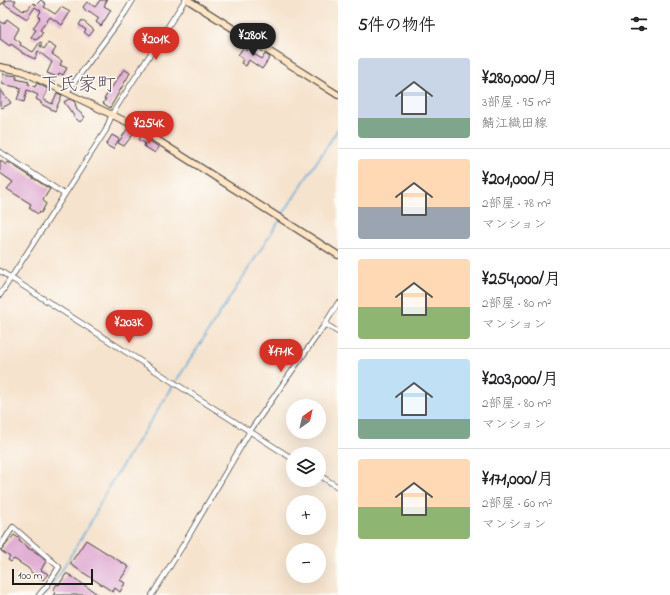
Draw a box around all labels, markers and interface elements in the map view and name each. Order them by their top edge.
text: 5件の物件 [358,13,436,38]
icon: filters [628,13,650,35]
pin: ¥280K [225,23,281,57]
text: ¥280K [239,26,267,45]
pin: ¥201K [128,27,184,61]
text: ¥201K [142,30,170,49]
text: ¥280,000/月 [482,66,558,91]
district label: 下氏家町 [40,72,116,99]
icon: home [390,74,438,122]
text: 3部屋 · 95 m² [482,93,551,112]
pin: ¥254K [121,111,177,145]
text: ¥254K [134,114,164,133]
text: 鯖江織田線 [482,114,547,133]
text: ¥201,000/月 [482,167,557,192]
icon: home [390,175,438,223]
text: 2部屋 · 78 m² [482,194,551,213]
text: マンション [482,215,546,234]
text: ¥254,000/月 [482,267,561,292]
icon: home [390,275,438,323]
text: 2部屋 · 80 m² [482,294,551,313]
pin: ¥203K [101,310,157,344]
text: ¥203K [115,313,143,332]
text: マンション [482,315,546,334]
pin: ¥171K [253,339,309,373]
text: ¥171K [269,342,294,361]
text: ¥203,000/月 [482,367,559,392]
icon: home [390,375,438,423]
text: 2部屋 · 80 m² [482,394,551,413]
north arrow [286,399,326,439]
map controls [286,399,326,583]
text: マンション [482,415,546,434]
button: layers [286,447,326,487]
text: ¥171,000/月 [482,467,554,492]
icon: home [390,475,438,523]
text: 2部屋 · 60 m² [482,494,552,513]
button: + [286,495,326,535]
text: マンション [482,515,546,534]
button: − [286,543,326,583]
scale bar [12,567,93,586]
text: 100 m [18,568,42,584]

